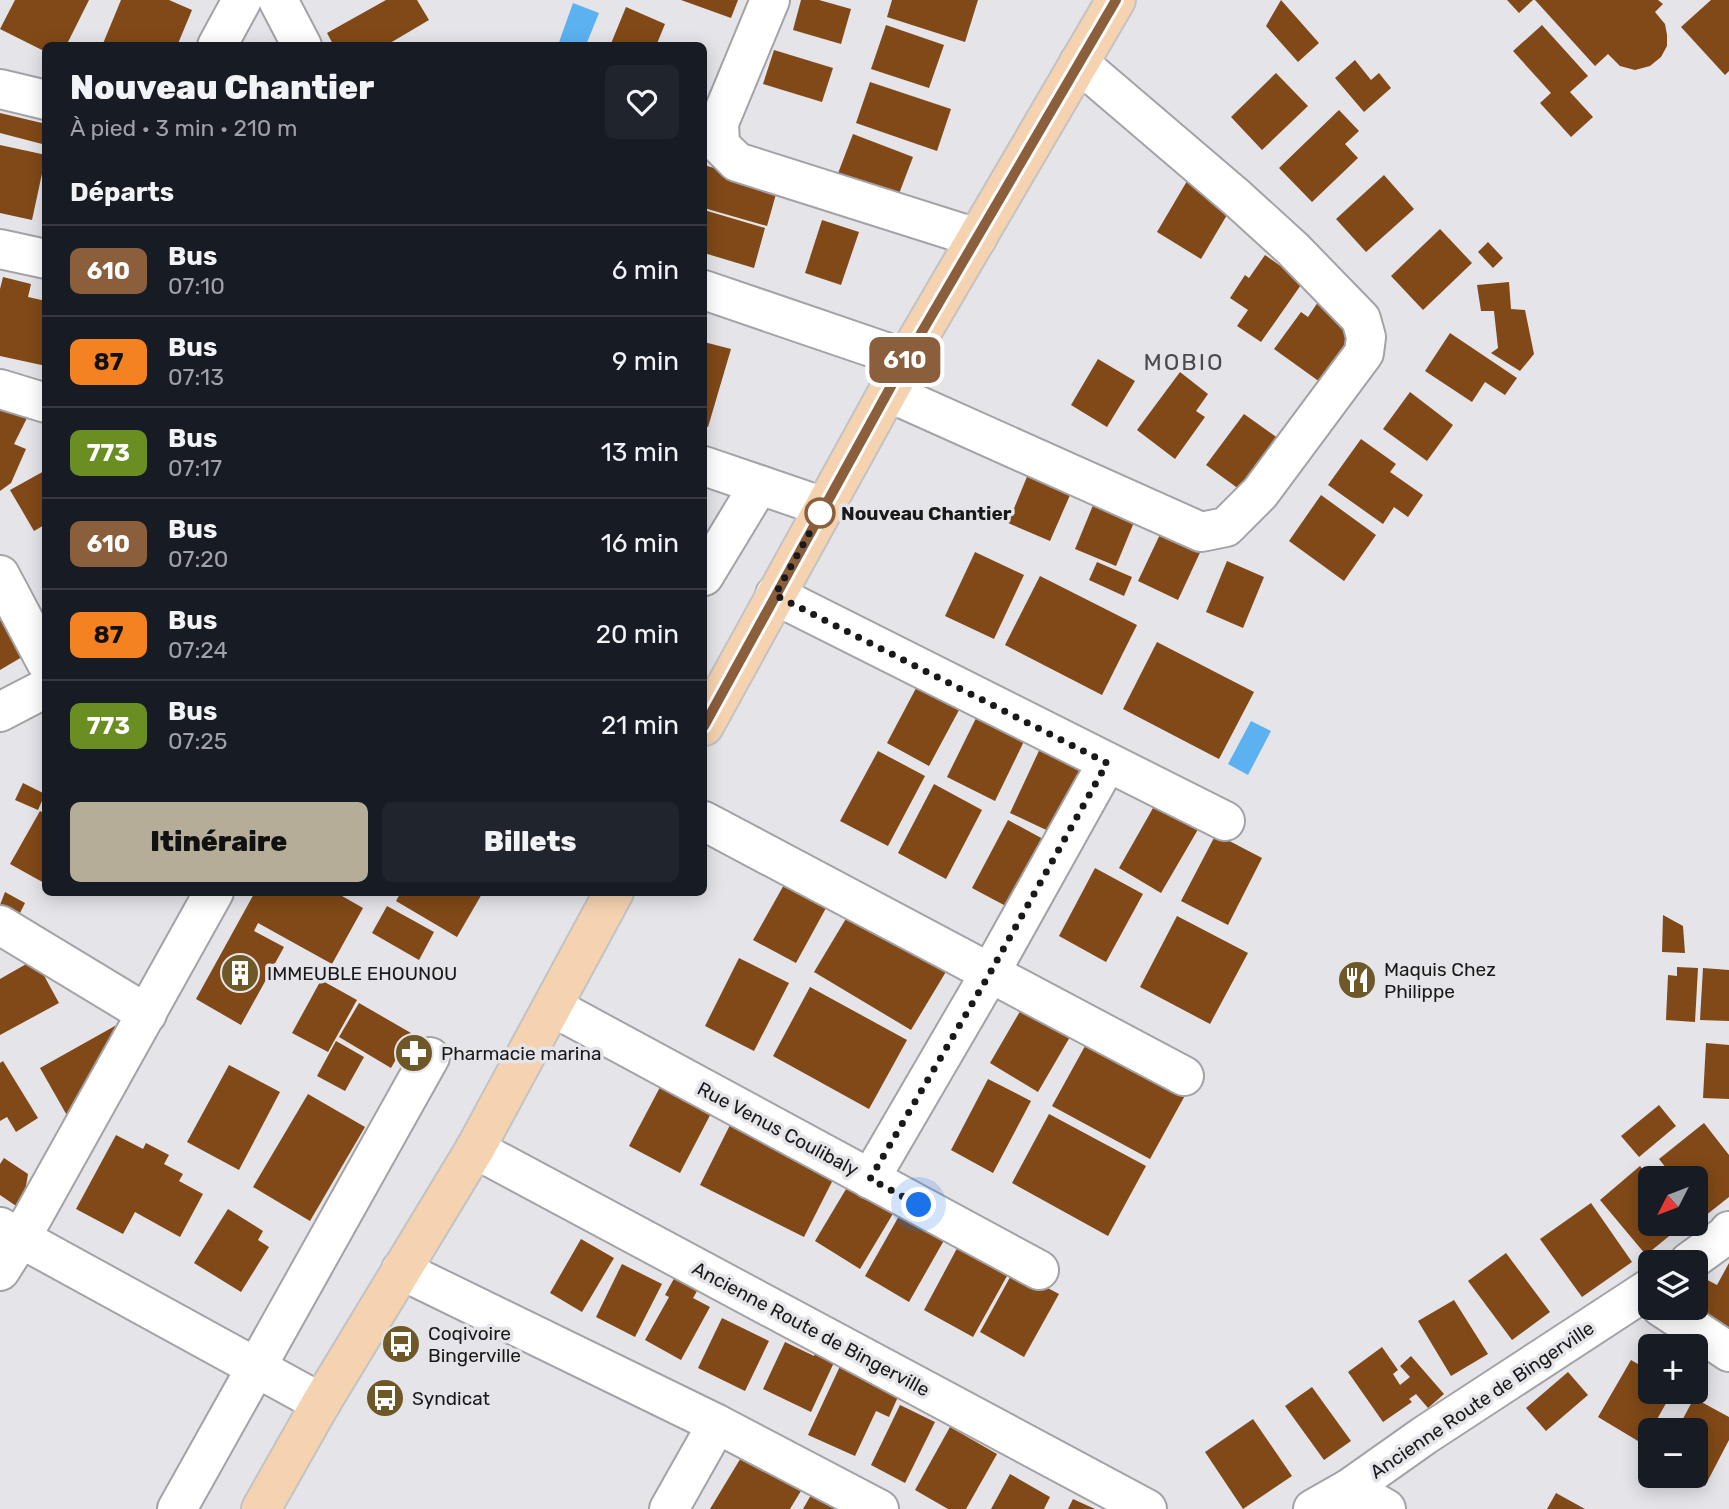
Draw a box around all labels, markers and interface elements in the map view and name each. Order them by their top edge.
button: heart [605,65,679,139]
text: Nouveau Chantier [70,68,374,107]
text: À pied · 3 min · 210 m [70,114,297,142]
text: Départs [70,177,174,208]
text: Bus [168,241,217,272]
text: 6 min [612,255,679,286]
text: 610 [87,257,130,285]
text: 07:10 [168,272,225,300]
text: Bus [168,332,217,363]
line badge: 610 [865,337,945,383]
text: 9 min [612,346,679,377]
text: 610 [883,346,927,374]
text: 87 [94,348,124,376]
district label: MOBIO [1143,348,1225,376]
text: 07:13 [168,363,224,391]
text: Bus [168,423,217,454]
text: 13 min [601,437,679,468]
text: 773 [87,439,130,467]
text: 07:17 [168,454,222,482]
marker: Nouveau Chantier [805,498,835,528]
place label: Nouveau Chantier [841,502,1012,525]
text: Bus [168,514,217,545]
text: 16 min [601,528,679,559]
text: 610 [87,530,130,558]
text: 07:20 [168,545,228,573]
text: Bus [168,605,217,636]
text: 20 min [596,619,679,650]
text: 87 [94,621,124,649]
text: 07:24 [168,636,228,664]
text: Bus [168,696,217,727]
text: 21 min [601,710,679,741]
text: 773 [87,712,130,740]
text: 07:25 [168,727,227,755]
button: Itinéraire [70,802,368,882]
button: Billets [382,802,679,882]
building icon: IMMEUBLE EHOUNOU [219,952,261,994]
place label: Maquis Chez Philippe [1384,958,1496,1003]
restaurant icon: Maquis Chez Philippe [1336,959,1378,1001]
place label: IMMEUBLE EHOUNOU [267,962,457,985]
pharmacy icon: Pharmacie marina [393,1032,435,1074]
place label: Pharmacie marina [441,1042,601,1065]
street label: Rue Venus Coulibaly [694,1077,862,1181]
north arrow [1638,1166,1708,1236]
map controls [1638,1166,1708,1488]
your location [901,1187,936,1222]
button: layers [1638,1250,1708,1320]
street label: Ancienne Route de Bingerville [688,1257,934,1401]
street label: Ancienne Route de Bingerville [1366,1316,1598,1484]
place label: Coqivoire Bingerville [428,1322,521,1367]
bus stop icon: Coqivoire Bingerville [380,1323,422,1365]
button: + [1638,1334,1708,1404]
bus stop icon: Syndicat [364,1377,406,1419]
place label: Syndicat [412,1387,491,1410]
button: − [1638,1418,1708,1488]

